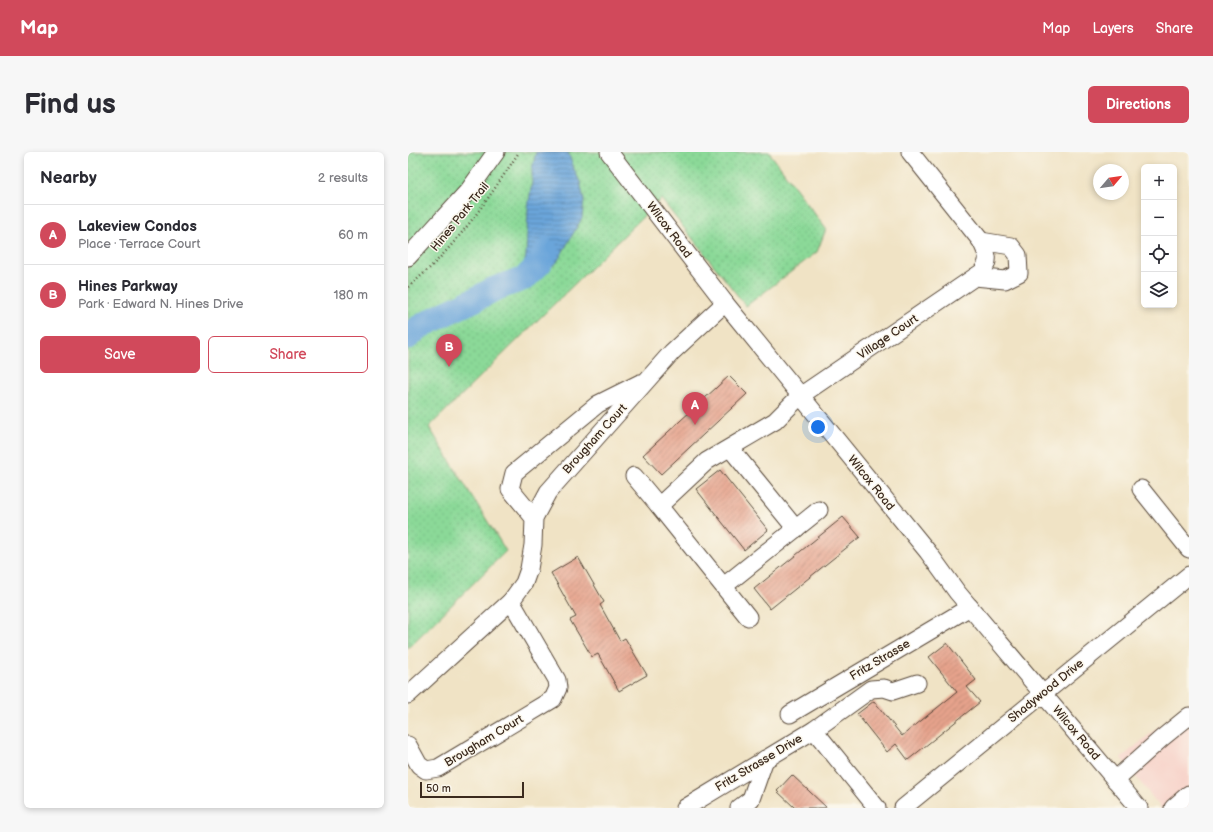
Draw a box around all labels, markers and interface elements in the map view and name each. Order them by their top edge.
text: Map [20,17,58,40]
text: Map [1042,20,1070,37]
text: Layers [1092,20,1134,37]
text: Share [1156,20,1193,37]
button: Directions [1088,86,1189,123]
text: Find us [24,88,116,121]
north arrow [1093,164,1129,200]
map controls [1141,164,1177,308]
button: + [1141,164,1177,200]
text: Nearby [40,168,97,188]
text: 2 results [318,170,368,186]
street label: Hines Park Trail [428,179,492,255]
street label: Wilcox Road [643,199,695,261]
button: − [1141,200,1177,236]
text: Lakeview Condos [78,217,197,236]
text: A [49,227,57,243]
text: 60 m [338,227,368,243]
text: Place · Terrace Court [78,236,200,252]
button: locate [1141,236,1177,272]
button: layers [1141,272,1177,308]
text: Hines Parkway [78,277,178,296]
text: B [48,287,58,303]
text: 180 m [333,287,368,303]
text: Park · Edward N. Hines Drive [78,296,243,312]
street label: Village Court [855,311,921,363]
pin: B [436,334,462,367]
button: Save [40,336,200,373]
button: Share [208,336,368,373]
pin: A [682,392,708,425]
street label: Brougham Court [560,401,631,477]
your location [808,417,828,437]
street label: Wilcox Road [844,452,898,514]
street label: Fritz Strasse [847,636,913,684]
street label: Shadywood Drive [1005,656,1087,726]
street label: Wilcox Road [1049,703,1103,763]
street label: Brougham Court [442,711,526,770]
street label: Fritz Strasse Drive [713,731,805,795]
scale bar [420,780,524,799]
text: 50 m [426,782,451,795]

